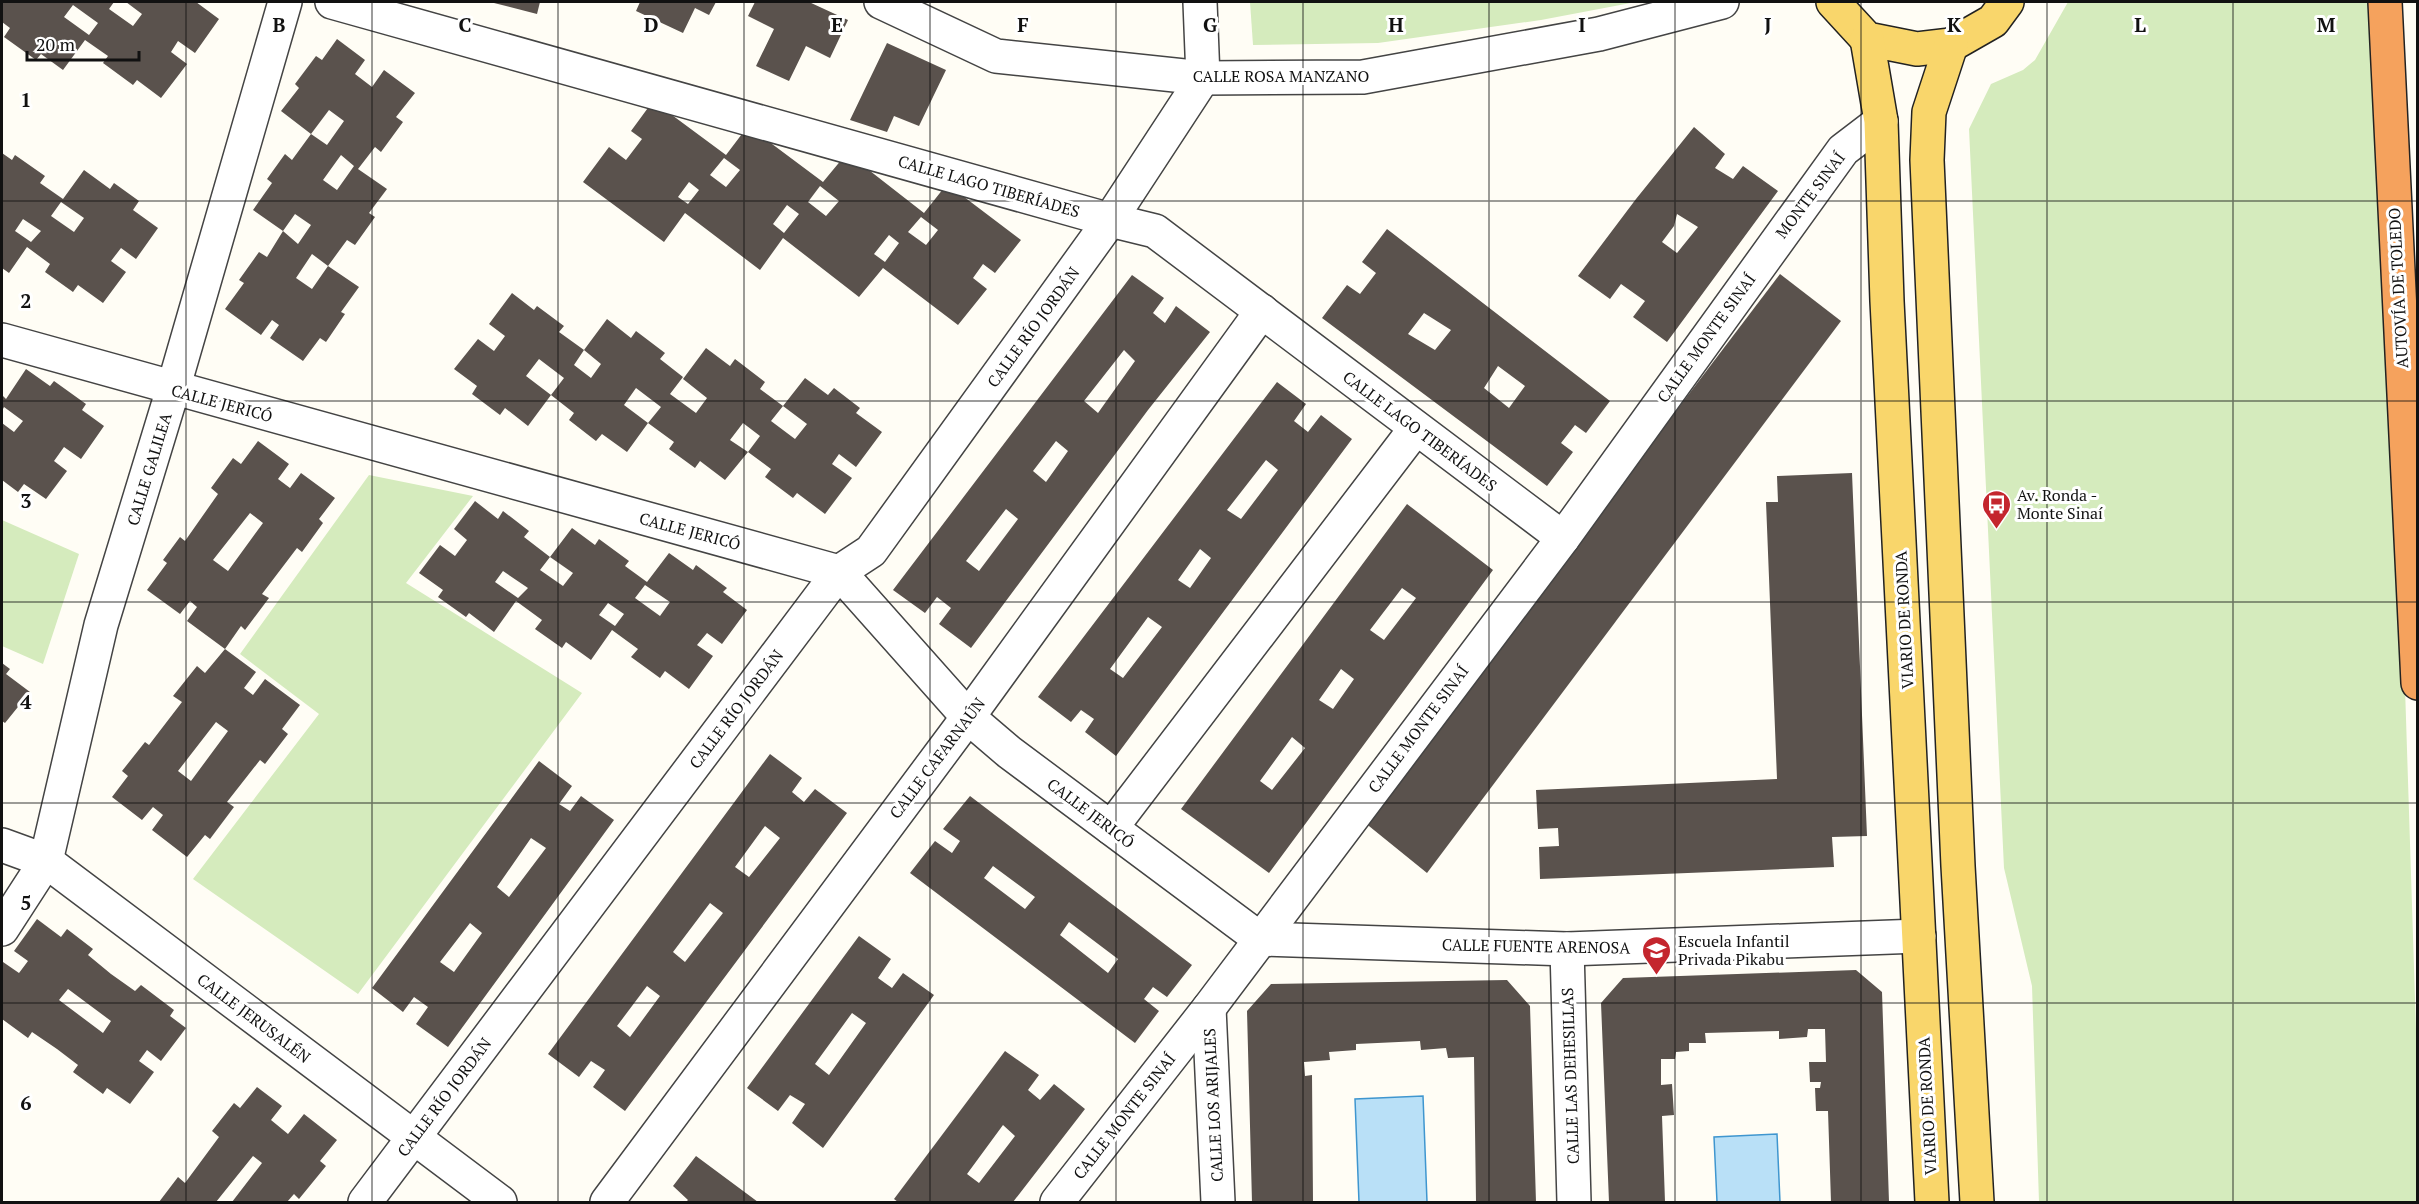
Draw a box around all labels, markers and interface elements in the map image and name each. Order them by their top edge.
text: B [273,11,286,38]
text: C [458,11,472,38]
text: D [644,11,658,38]
text: E [831,11,843,38]
text: F [1017,11,1029,38]
text: G [1203,11,1217,38]
text: H [1388,11,1404,38]
text: I [1578,11,1586,38]
text: J [1764,11,1772,38]
text: K [1947,11,1962,38]
text: L [2134,11,2146,38]
text: M [2317,11,2336,38]
scale bar [27,24,140,62]
text: 20 m [36,32,76,56]
street label: CALLE ROSA MANZANO [1193,65,1369,87]
text: 1 [20,86,32,113]
street label: MONTE SINAÍ [1770,147,1850,243]
street label: CALLE LAGO TIBERÍADES [896,150,1082,222]
street label: AUTOVÍA DE TOLEDO [2383,207,2413,369]
street label: CALLE RÍO JORDÁN [982,262,1084,392]
street label: CALLE MONTE SINAÍ [1652,269,1761,407]
text: 2 [20,287,32,314]
street label: CALLE LAGO TIBERÍADES [1338,366,1502,496]
street label: CALLE JERICÓ [169,379,275,427]
street label: CALLE GALILEA [121,410,177,528]
place label: Av. Ronda - Monte Sinaí [2017,484,2103,524]
text: 3 [20,487,32,514]
bus stop icon: Av. Ronda - Monte Sinaí [1980,488,2012,530]
street label: CALLE JERICÓ [637,507,743,555]
street label: VIARIO DE RONDA [1889,550,1919,690]
street label: CALLE RÍO JORDÁN [684,645,788,773]
street label: CALLE MONTE SINAÍ [1363,660,1474,797]
text: 4 [20,688,32,715]
street label: CALLE CAFARNAÚN [884,693,990,823]
street label: CALLE JERICÓ [1043,773,1139,853]
text: 5 [20,889,32,916]
place label: Escuela Infantil Privada Pikabu [1678,930,1790,970]
street label: CALLE FUENTE ARENOSA [1442,933,1630,959]
school or university icon: Escuela Infantil Privada Pikabu [1641,934,1673,976]
street label: CALLE JERUSALÉN [193,968,315,1068]
street label: CALLE LAS DEHESILLAS [1556,987,1584,1165]
street label: CALLE LOS ARIJALES [1198,1028,1228,1182]
street label: CALLE RÍO JORDÁN [392,1033,496,1161]
street label: VIARIO DE RONDA [1912,1036,1942,1176]
street label: CALLE MONTE SINAÍ [1068,1048,1180,1184]
text: 6 [20,1089,32,1116]

